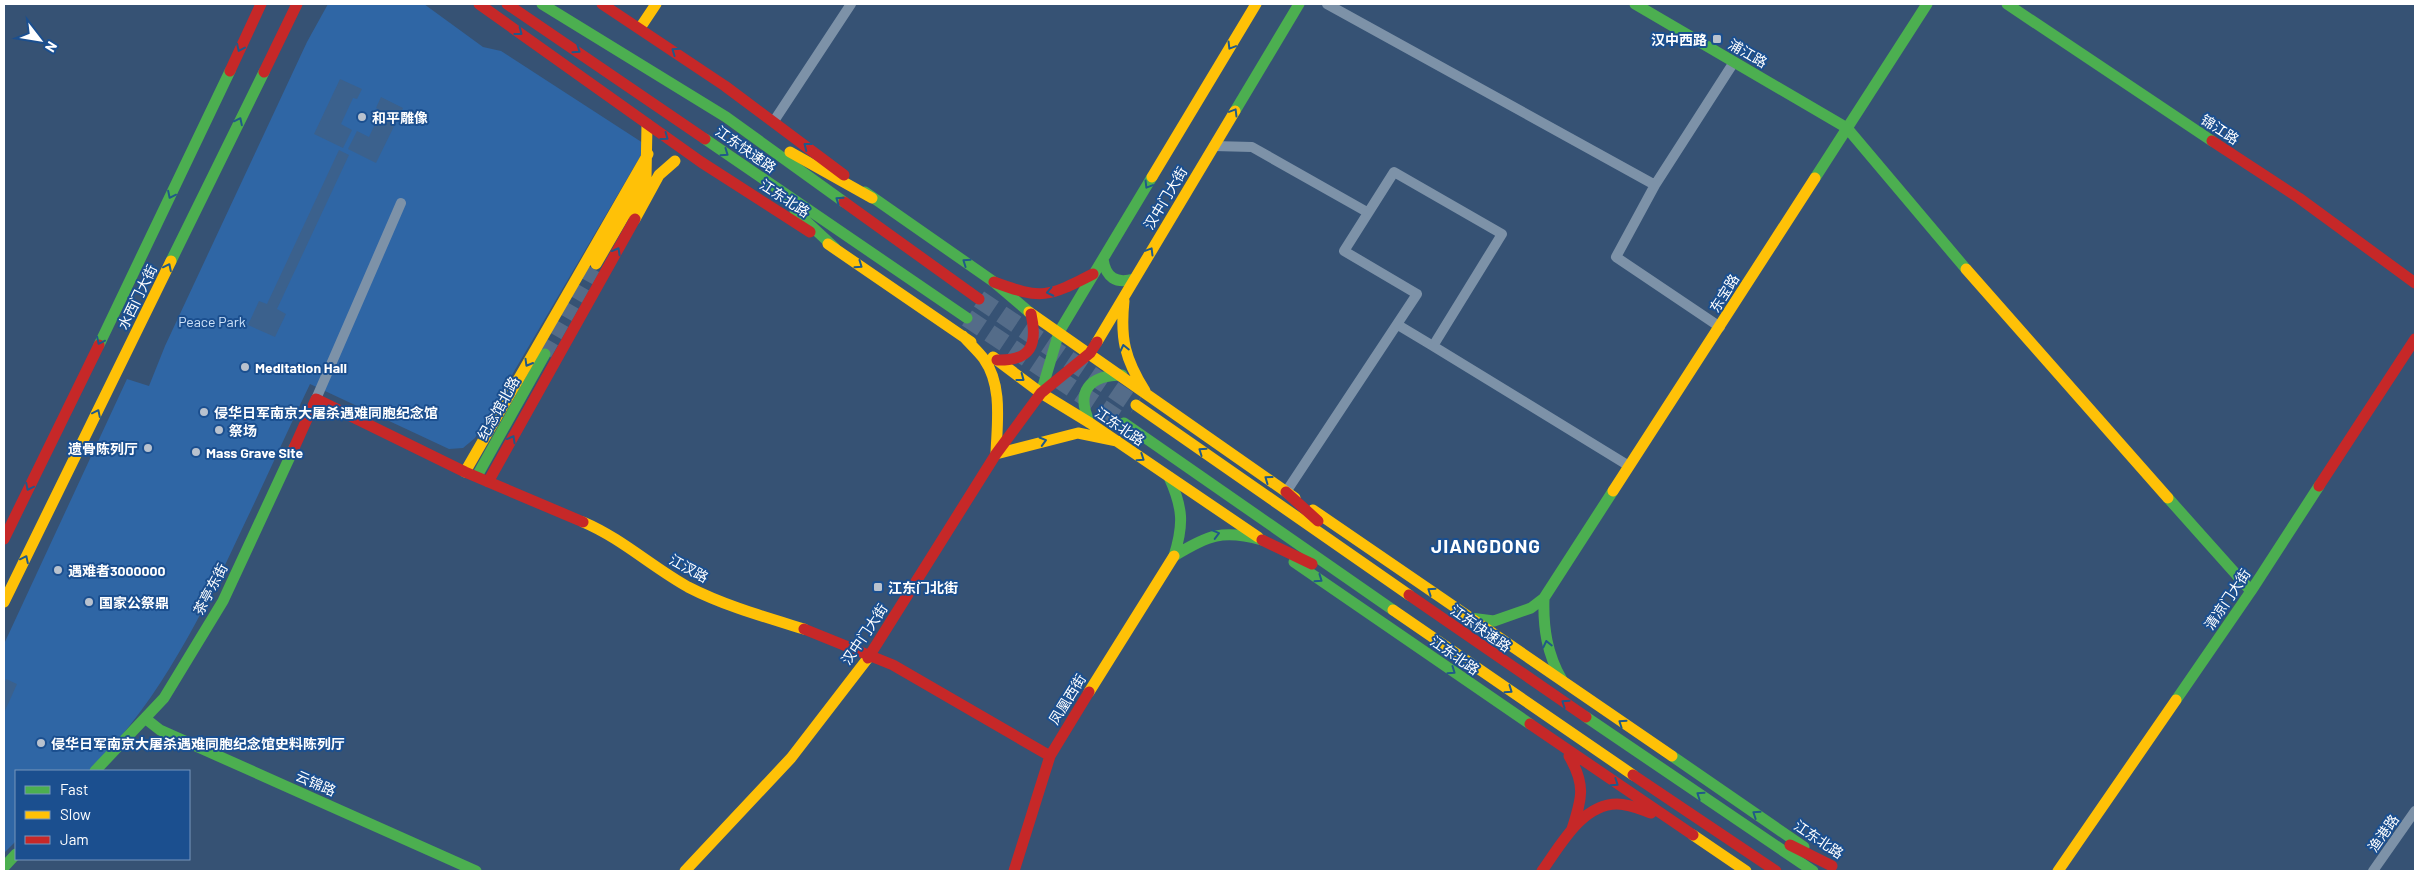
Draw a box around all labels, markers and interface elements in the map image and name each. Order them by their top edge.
north arrow [15,15,65,65]
one-way arrow [513,26,523,35]
place label: 汉中西路 [1651,31,1707,48]
marker: 汉中西路 [1711,33,1723,45]
street label: 浦江路 [1726,35,1770,71]
text: N [42,39,61,55]
one-way arrow [1228,40,1238,49]
one-way arrow [236,43,247,52]
one-way arrow [571,44,581,53]
one-way arrow [671,48,681,57]
one-way arrow [1228,108,1238,117]
place label: 和平雕像 [372,109,428,126]
street label: 锦江路 [2198,110,2242,148]
marker: 和平雕像 [356,111,368,123]
one-way arrow [233,117,244,126]
street label: 江东快速路 [712,122,780,176]
one-way arrow [659,131,669,140]
one-way arrow [804,144,813,152]
one-way arrow [719,147,729,156]
street label: 汉中门大街 [1140,164,1190,232]
street label: 江东北路 [757,176,813,220]
one-way arrow [1144,179,1154,188]
one-way arrow [167,190,178,199]
one-way arrow [836,197,845,205]
one-way arrow [611,248,621,257]
one-way arrow [1144,248,1154,257]
one-way arrow [853,259,863,268]
one-way arrow [963,259,972,268]
street label: 水西门大街 [114,262,160,332]
one-way arrow [162,263,172,272]
street label: 东宝路 [1706,271,1742,315]
one-way arrow [1046,286,1055,297]
park label: Peace Park [178,313,246,330]
one-way arrow [96,336,106,345]
one-way arrow [1119,343,1130,352]
one-way arrow [524,357,534,366]
place label: Meditation Hall [255,359,347,376]
marker: Meditation Hall [239,361,251,373]
street label: 纪念馆北路 [474,373,522,443]
one-way arrow [1015,373,1024,381]
street label: 江东北路 [1092,403,1148,449]
place label: 侵华日军南京大屠杀遇难同胞纪念馆 [214,404,438,421]
marker: 侵华日军南京大屠杀遇难同胞纪念馆 [198,406,210,418]
one-way arrow [90,409,101,418]
place label: 祭场 [229,422,257,439]
marker: 祭场 [213,424,225,436]
one-way arrow [506,435,516,444]
one-way arrow [1039,437,1047,447]
place label: 遗骨陈列厅 [68,440,138,457]
marker: 遗骨陈列厅 [142,442,154,454]
place label: Mass Grave Site [206,444,304,461]
marker: Mass Grave Site [190,446,202,458]
one-way arrow [1198,448,1208,457]
one-way arrow [1135,452,1145,461]
one-way arrow [1264,476,1274,485]
one-way arrow [25,482,35,491]
one-way arrow [1212,530,1220,540]
district label: JIANGDONG [1431,534,1541,557]
street label: 江汊路 [667,550,711,586]
one-way arrow [19,555,29,564]
street label: 茶亭东街 [189,560,231,618]
place label: 遇难者3000000 [68,562,165,579]
marker: 遇难者3000000 [52,564,64,576]
street label: 清凉门大街 [2200,565,2254,633]
one-way arrow [1313,573,1322,582]
place label: 江东门北街 [888,579,958,596]
marker: 江东门北街 [872,581,884,593]
one-way arrow [1427,588,1436,597]
place label: 国家公祭鼎 [99,594,169,611]
marker: 国家公祭鼎 [83,596,95,608]
street label: 汉中门大街 [837,600,891,668]
street label: 江东快速路 [1447,601,1515,655]
street label: 江东北路 [1427,632,1483,678]
one-way arrow [1542,639,1553,648]
one-way arrow [1446,665,1456,674]
street label: 凤凰西街 [1045,671,1089,727]
one-way arrow [1503,684,1512,693]
one-way arrow [1562,700,1571,710]
one-way arrow [1618,720,1627,729]
place label: 侵华日军南京大屠杀遇难同胞纪念馆史料陈列厅 [51,735,345,752]
marker: 侵华日军南京大屠杀遇难同胞纪念馆史料陈列厅 [35,737,47,749]
street label: 云锦路 [293,767,339,799]
legend [15,770,190,860]
one-way arrow [1610,777,1619,787]
text: Fast [60,780,88,798]
one-way arrow [1696,792,1706,801]
text: Slow [60,805,91,823]
one-way arrow [1752,811,1761,821]
street label: 渔港路 [2364,811,2402,855]
street label: 江东北路 [1791,816,1847,862]
text: Jam [60,830,89,848]

